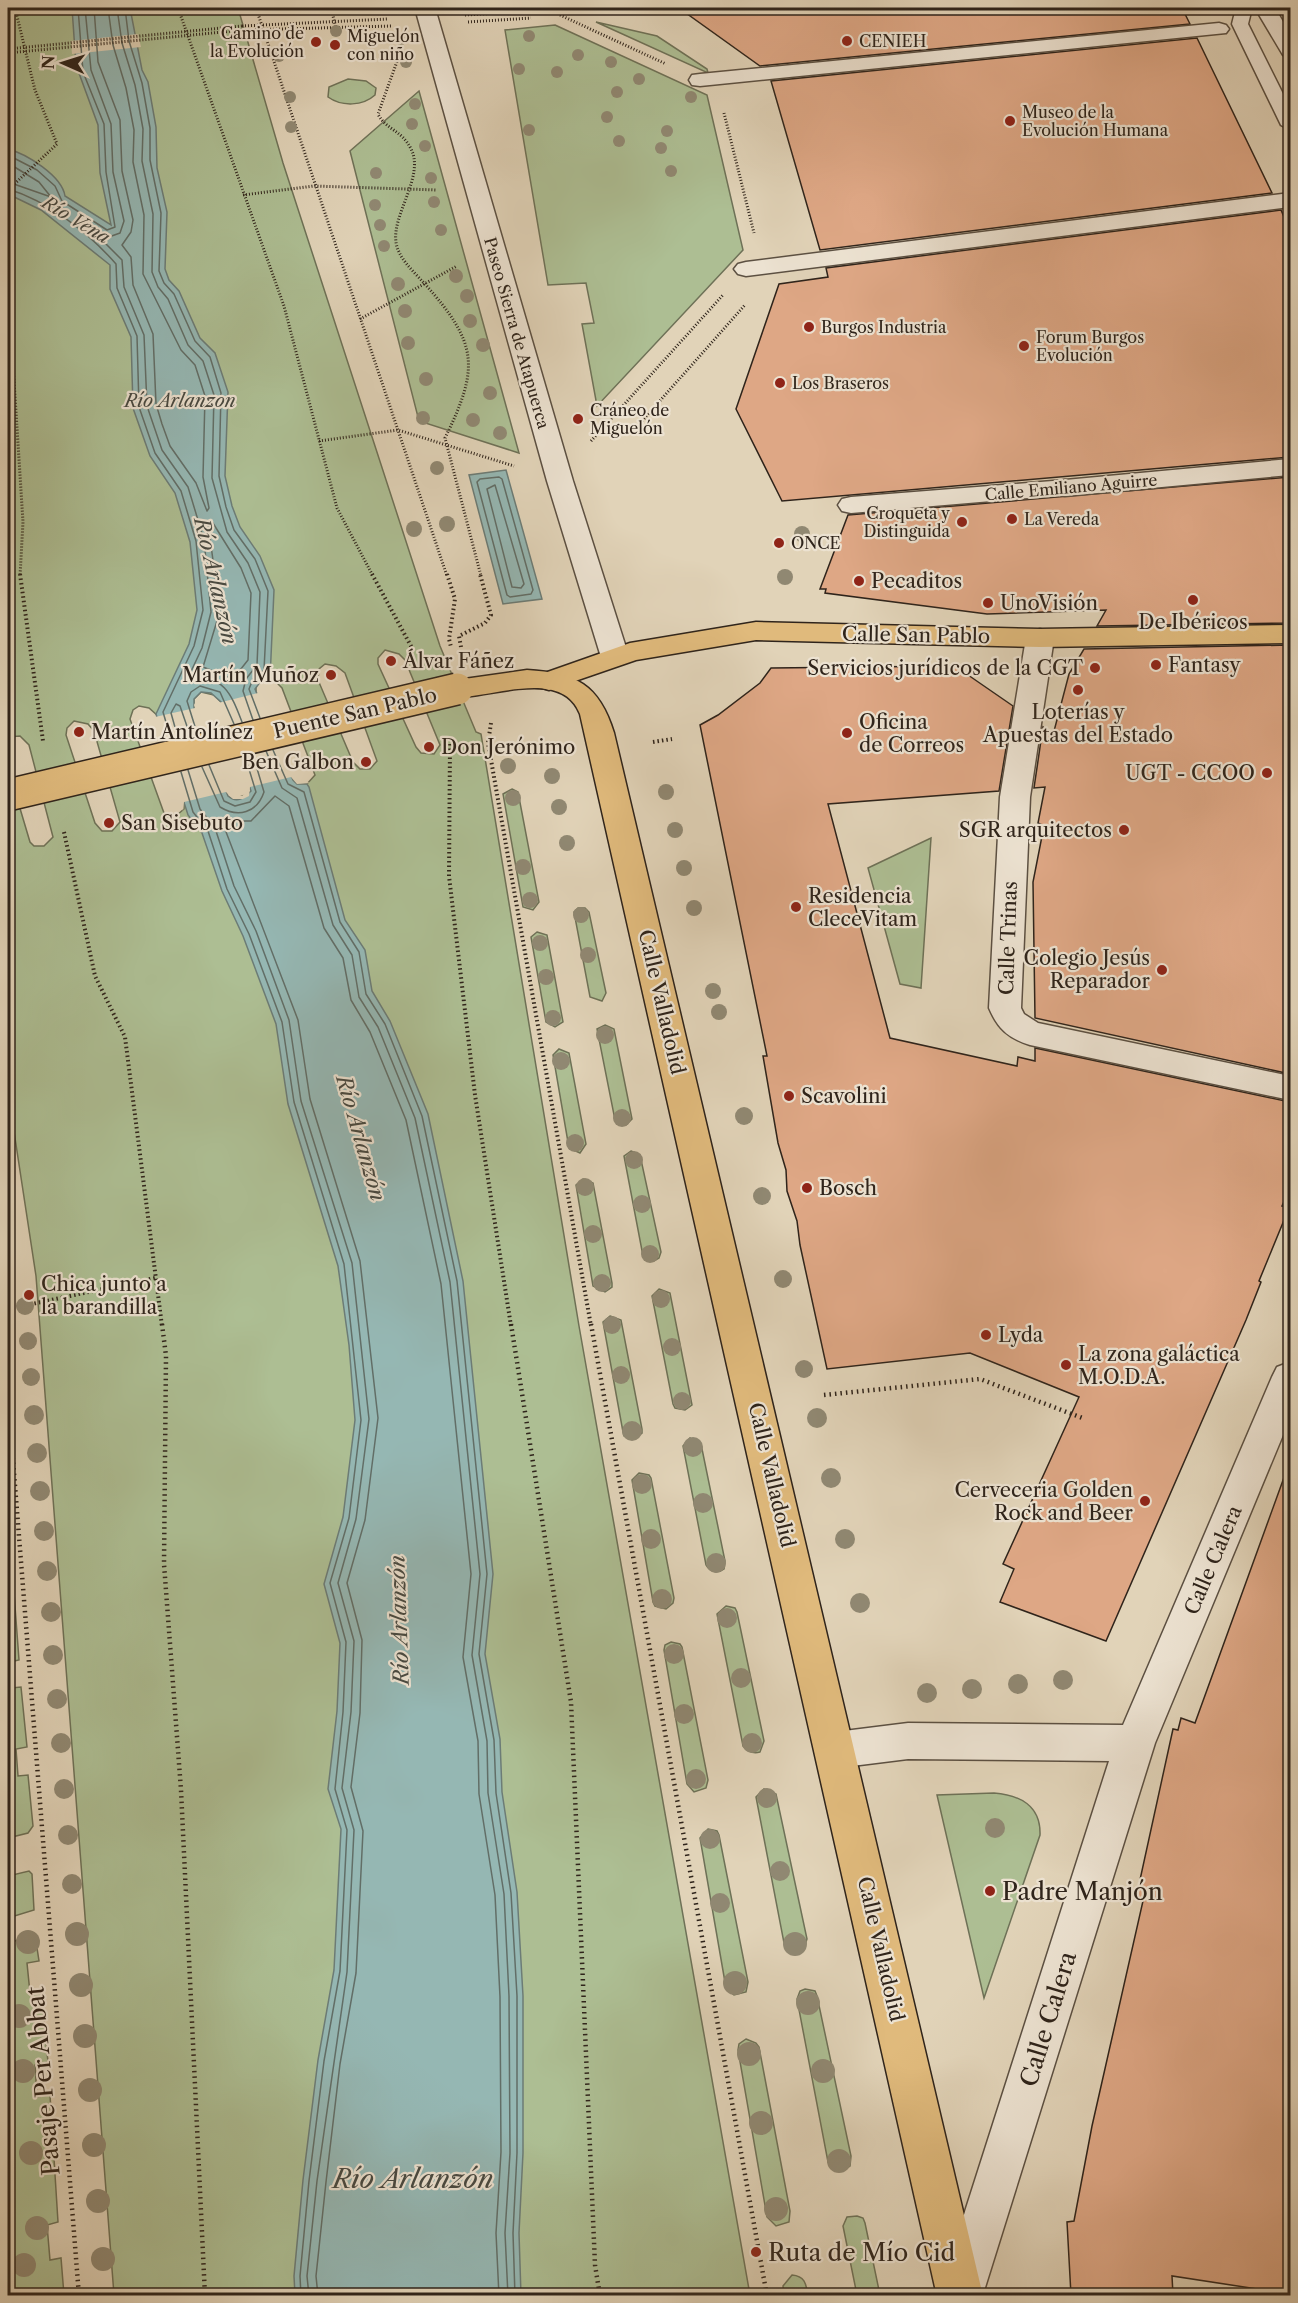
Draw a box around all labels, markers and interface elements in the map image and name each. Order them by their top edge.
place label: Camino de la Evolución [210,23,304,61]
place label: Miguelón con niño [347,26,420,64]
place label: CENIEH [859,31,926,51]
north arrow [33,33,93,93]
marker: CENIEH [840,34,854,48]
marker: Camino de la Evolución [309,35,323,49]
marker: Miguelón con niño [328,38,342,52]
text: N [38,55,58,70]
place label: Museo de la Evolución Humana [1022,102,1169,140]
marker: Museo de la Evolución Humana [1003,114,1017,128]
water label: Río Vena [37,190,114,249]
street label: Paseo Sierra de Atapuerca [480,235,554,432]
place label: Burgos Industria [821,317,947,337]
marker: Burgos Industria [802,320,816,334]
place label: Forum Burgos Evolución [1036,327,1144,365]
marker: Forum Burgos Evolución [1017,339,1031,353]
place label: Los Braseros [792,373,889,393]
marker: Los Braseros [773,376,787,390]
water label: Río Arlanzon [122,390,236,412]
place label: Cráneo de Miguelón [590,400,669,438]
marker: Cráneo de Miguelón [571,412,585,426]
street label: Calle Emiliano Aguirre [984,469,1158,505]
place label: Croqueta y Distinguida [863,503,951,541]
place label: La Vereda [1024,509,1100,529]
marker: La Vereda [1005,512,1019,526]
water label: Río Arlanzón [189,513,243,647]
marker: Croqueta y Distinguida [955,515,969,529]
place label: ONCE [791,533,841,553]
marker: ONCE [772,536,786,550]
place label: Pecaditos [871,569,962,593]
marker: Pecaditos [852,574,866,588]
place label: UnoVisión [1000,591,1099,615]
marker: De Ibéricos [1186,593,1200,607]
marker: UnoVisión [981,596,995,610]
place label: De Ibéricos [1138,610,1248,634]
street label: Calle San Pablo [842,622,990,648]
place label: Álvar Fáñez [402,648,514,673]
place label: Fantasy [1168,653,1242,677]
marker: Álvar Fáñez [384,654,398,668]
place label: Servicios jurídicos de la CGT [807,656,1083,680]
marker: Fantasy [1149,658,1163,672]
marker: Servicios jurídicos de la CGT [1088,661,1102,675]
place label: Martín Muñoz [182,663,319,687]
marker: Martín Muñoz [324,668,338,682]
street label: Puente San Pablo [271,683,439,743]
marker: Loterías y Apuestas del Estado [1071,683,1085,697]
place label: Loterías y Apuestas del Estado [982,700,1173,747]
place label: Oficina de Correos [859,710,964,757]
place label: Martín Antolínez [91,720,253,744]
marker: Martín Antolínez [72,725,86,739]
marker: Oficina de Correos [840,726,854,740]
place label: Don Jerónimo [441,735,575,759]
marker: Don Jerónimo [422,740,436,754]
place label: Ben Galbon [242,750,354,774]
marker: Ben Galbon [359,755,373,769]
place label: UGT - CCOO [1125,761,1255,785]
marker: UGT - CCOO [1260,766,1274,780]
place label: San Sisebuto [121,811,243,835]
marker: San Sisebuto [102,816,116,830]
place label: SGR arquitectos [959,818,1112,842]
marker: SGR arquitectos [1117,823,1131,837]
street label: Calle Trinas [994,881,1022,995]
place label: Residencia CleceVitam [808,884,917,931]
marker: Residencia CleceVitam [789,900,803,914]
street label: Calle Valladolid [634,927,690,1077]
place label: Colegio Jesús Reparador [1023,946,1151,993]
marker: Colegio Jesús Reparador [1155,963,1169,977]
water label: Río Arlanzón [331,1070,391,1204]
place label: Scavolini [801,1084,887,1108]
marker: Scavolini [782,1089,796,1103]
place label: Bosch [819,1176,877,1200]
marker: Bosch [800,1181,814,1195]
place label: Chica junto a la barandilla [41,1272,167,1319]
marker: Chica junto a la barandilla [22,1288,36,1302]
place label: Lyda [998,1323,1044,1347]
marker: Lyda [979,1328,993,1342]
place label: La zona galáctica M.O.D.A. [1078,1342,1240,1389]
marker: La zona galáctica M.O.D.A. [1059,1358,1073,1372]
street label: Calle Valladolid [744,1400,800,1550]
place label: Cerveceria Golden Rock and Beer [954,1478,1134,1525]
marker: Cerveceria Golden Rock and Beer [1138,1494,1152,1508]
street label: Calle Calera [1179,1501,1247,1618]
water label: Río Arlanzón [384,1555,414,1687]
street label: Calle Valladolid [853,1874,909,2024]
place label: Padre Manjón [1002,1877,1163,1906]
marker: Padre Manjón [983,1884,997,1898]
street label: Calle Calera [1014,1948,1082,2090]
street label: Pasaje Per Abbat [20,1985,66,2177]
water label: Río Arlanzón [331,2163,493,2195]
place label: Ruta de Mío Cid [768,2238,955,2267]
marker: Ruta de Mío Cid [749,2245,763,2259]

